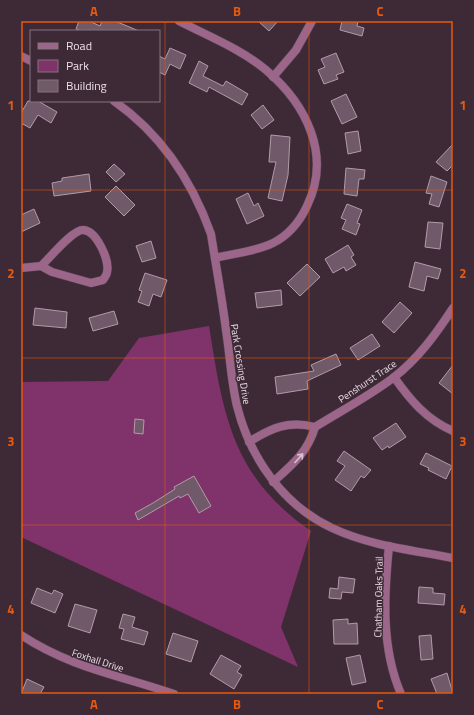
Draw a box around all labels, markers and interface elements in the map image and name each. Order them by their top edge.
text: A [90,1,98,21]
text: B [233,1,241,21]
text: C [376,1,384,21]
legend [30,30,160,102]
text: Road [66,36,92,55]
text: Park [66,56,89,75]
text: Building [66,76,107,95]
text: 1 [7,95,15,115]
text: 1 [459,95,467,115]
text: 2 [7,263,15,283]
text: 2 [459,263,467,283]
street label: Park Crossing Drive [227,323,254,405]
street label: Penshurst Trace [335,356,400,407]
text: 3 [7,431,15,451]
text: 3 [459,431,467,451]
one-way arrow [294,453,304,463]
street label: Chatham Oaks Trail [370,556,387,638]
text: 4 [7,599,15,619]
text: 4 [459,599,467,619]
street label: Foxhall Drive [70,645,126,676]
text: A [90,694,98,714]
text: B [233,694,241,714]
text: C [376,694,384,714]

